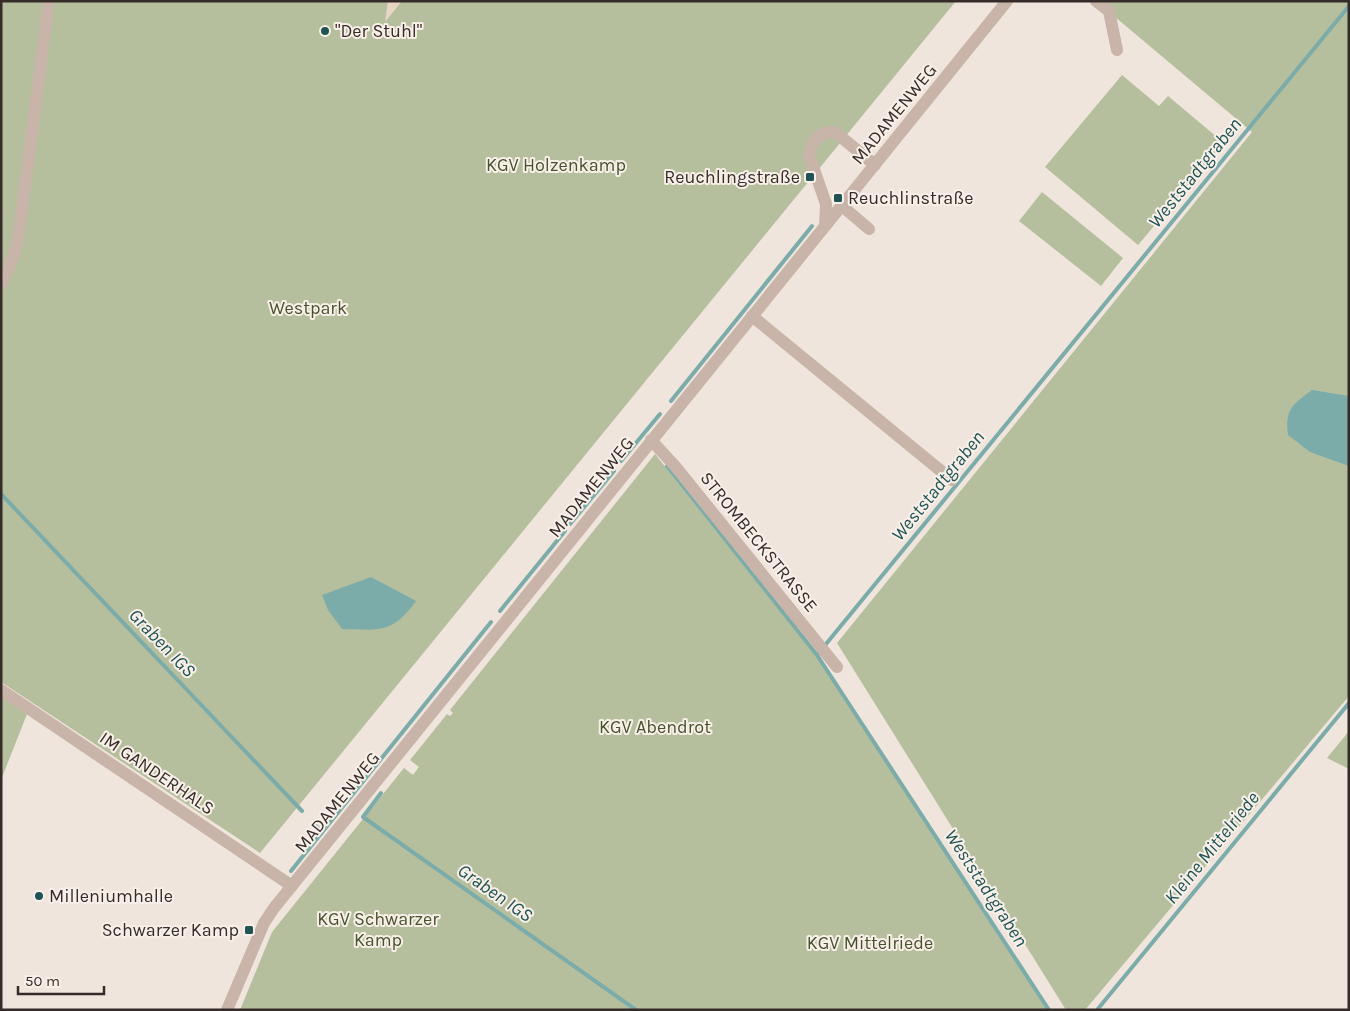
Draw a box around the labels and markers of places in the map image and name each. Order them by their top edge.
place label: "Der Stuhl" [335,20,422,42]
marker: "Der Stuhl" [319,25,331,37]
place label: Reuchlingstraße [664,166,800,188]
marker: Reuchlingstraße [804,171,816,183]
place label: Reuchlinstraße [848,187,974,209]
marker: Reuchlinstraße [832,192,844,204]
place label: Milleniumhalle [49,885,173,907]
marker: Milleniumhalle [33,890,45,902]
place label: Schwarzer Kamp [102,919,239,941]
marker: Schwarzer Kamp [243,924,255,936]

